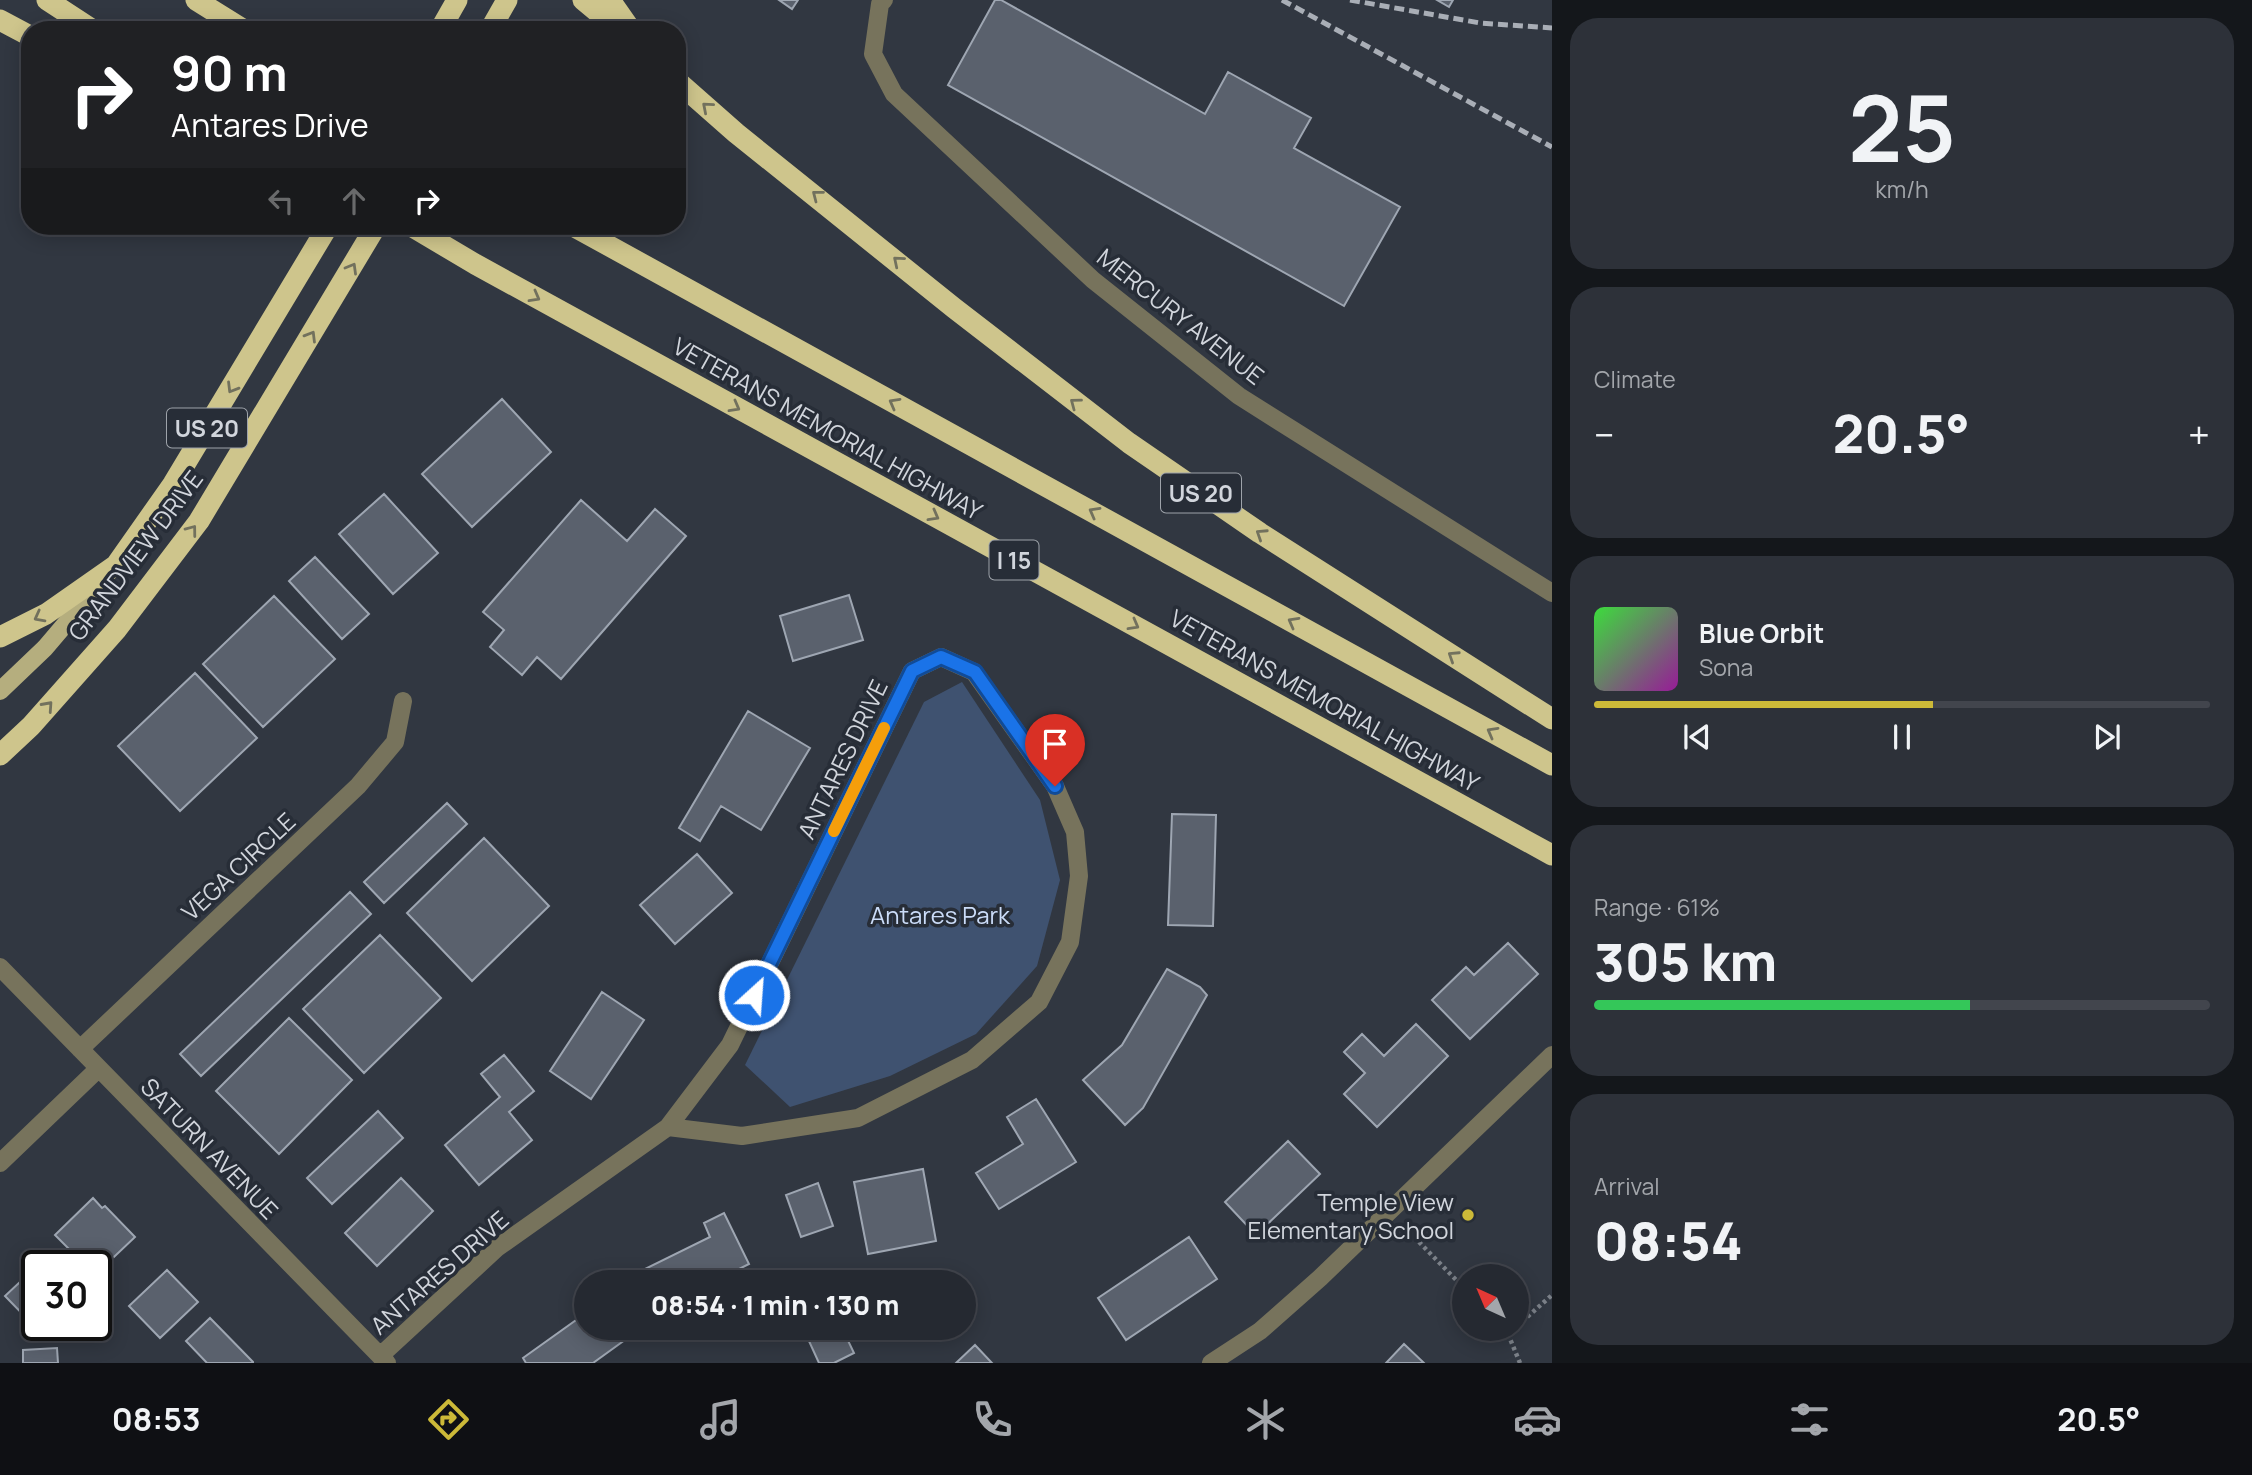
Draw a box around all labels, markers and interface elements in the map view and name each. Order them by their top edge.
text: 90 m [171,39,288,106]
icon: right [56,49,147,140]
text: 25 [1848,65,1956,189]
text: Antares Drive [171,103,369,147]
one-way arrow [702,103,715,115]
text: km/h [1875,173,1929,205]
icon: left [262,182,300,220]
icon: ahead [335,182,373,220]
icon: right [408,182,446,220]
one-way arrow [812,191,824,204]
street label: MERCURY AVENUE [1091,240,1271,392]
one-way arrow [893,256,905,269]
one-way arrow [344,262,357,275]
one-way arrow [528,289,540,302]
street label: VETERANS MEMORIAL HIGHWAY [667,329,989,527]
one-way arrow [303,331,316,344]
text: Climate [1594,363,1676,395]
one-way arrow [227,380,240,393]
one-way arrow [727,398,740,412]
one-way arrow [889,398,901,411]
one-way arrow [1071,398,1083,411]
text: 20.5° [1833,398,1970,469]
road number: US 20 [167,408,247,448]
text: − [1594,408,1615,460]
text: + [2188,408,2210,460]
street label: GRANDVIEW DRIVE [60,463,210,647]
road number: US 20 [1161,474,1241,512]
one-way arrow [1088,507,1101,520]
one-way arrow [927,508,939,521]
one-way arrow [183,525,196,538]
one-way arrow [1256,529,1269,542]
road number: I 15 [990,540,1038,580]
street label: VETERANS MEMORIAL HIGHWAY [1164,601,1486,799]
one-way arrow [34,609,46,622]
text: Blue Orbit [1699,615,1824,651]
one-way arrow [1126,617,1139,630]
one-way arrow [1288,617,1300,630]
text: Sona [1699,651,1753,683]
one-way arrow [1448,652,1461,664]
street label: ANTARES DRIVE [789,674,895,844]
one-way arrow [40,701,52,714]
pin [1025,714,1085,786]
icon: previous [1678,718,1716,756]
icon: pause [1883,718,1921,756]
icon: next [2088,718,2126,756]
icon: arrive [1036,725,1074,763]
one-way arrow [1487,727,1499,740]
street label: VEGA CIRCLE [174,805,302,927]
text: Range · 61% [1594,891,1720,923]
park label: Antares Park [870,898,1011,931]
text: 305 km [1594,926,1777,997]
position arrow [717,958,791,1032]
street label: SATURN AVENUE [134,1070,286,1226]
text: Arrival [1594,1170,1660,1202]
place label: Temple View Elementary School [1248,1185,1454,1246]
street label: ANTARES DRIVE [363,1203,515,1341]
text: 08:54 [1594,1205,1743,1276]
marker: Temple View Elementary School [1460,1207,1476,1223]
speed limit sign: 30 [21,1250,112,1341]
north arrow [1452,1264,1530,1340]
map controls [1452,1264,1529,1341]
text: 08:54 · 1 min · 130 m [651,1287,899,1323]
icon: directions [424,1395,473,1444]
icon: music [696,1395,745,1444]
icon: phone [968,1395,1017,1444]
icon: climate [1241,1395,1290,1444]
icon: car [1513,1395,1562,1444]
icon: filters [1785,1395,1834,1444]
text: 08:53 [112,1397,201,1441]
text: 20.5° [2057,1397,2140,1441]

